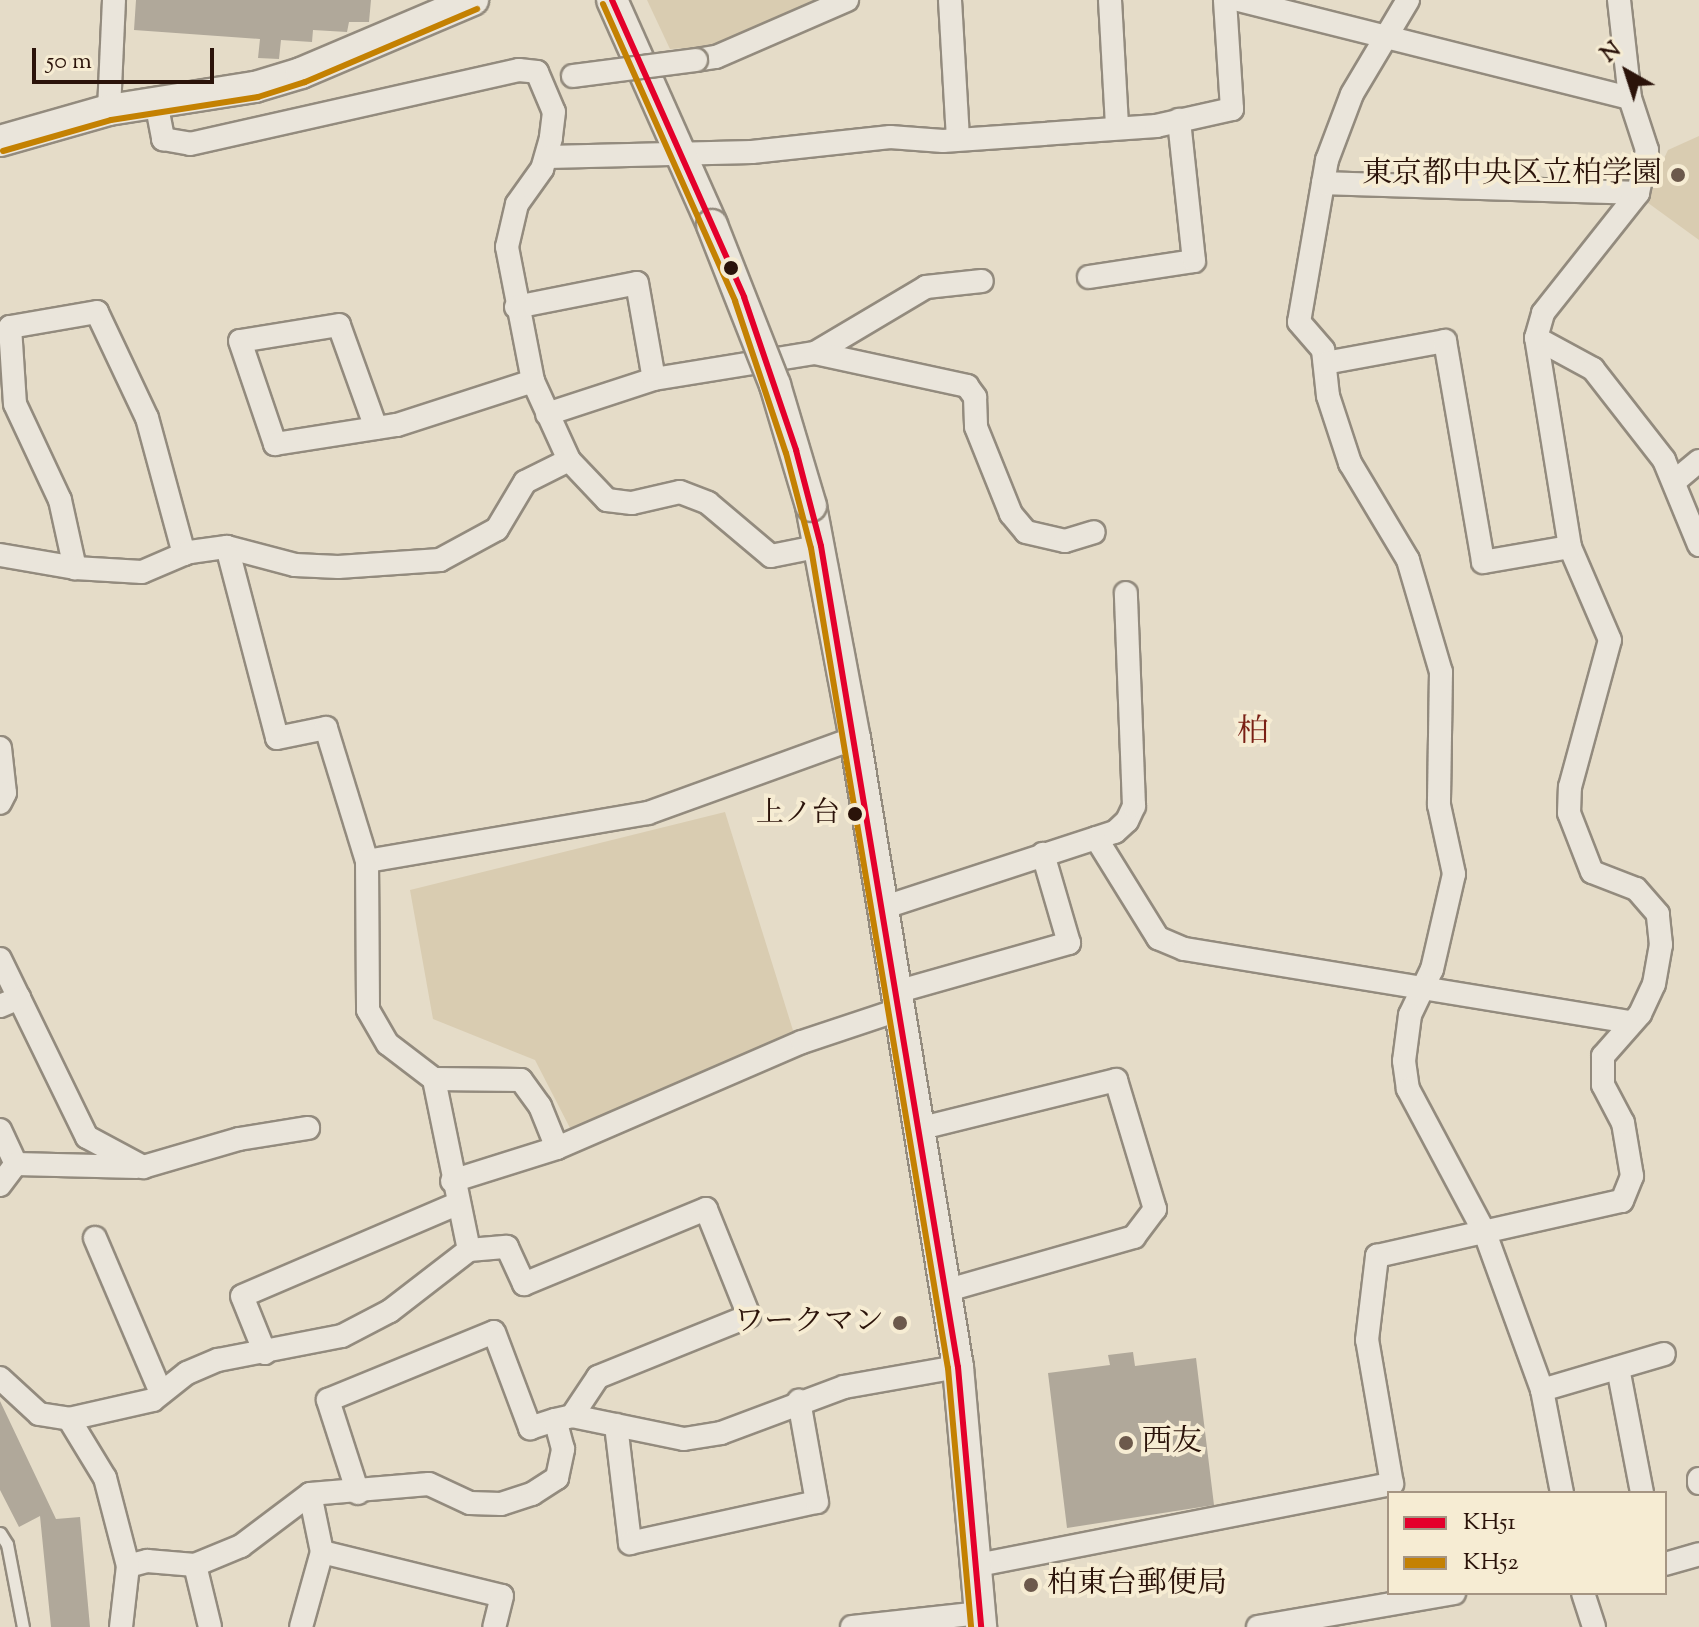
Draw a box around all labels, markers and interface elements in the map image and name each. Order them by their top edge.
scale bar [36,32,218,82]
north arrow [1587,32,1667,112]
text: N [1595,35,1629,71]
text: 50 m [46,45,92,79]
place label: 東京都中央区立柏学園 [1362,157,1662,193]
marker: 東京都中央区立柏学園 [1669,166,1687,184]
unlabelled marker [723,260,739,276]
district label: 柏 [1237,714,1269,752]
place label: 上ノ台 [756,797,840,831]
marker: 上ノ台 [847,806,863,822]
place label: ワークマン [734,1305,884,1341]
marker: ワークマン [891,1314,909,1332]
place label: 西友 [1142,1425,1202,1461]
marker: 西友 [1117,1434,1135,1452]
legend [1387,1491,1667,1595]
text: KH51 [1463,1506,1516,1540]
text: KH52 [1463,1546,1519,1580]
place label: 柏東台郵便局 [1047,1567,1227,1603]
marker: 柏東台郵便局 [1022,1576,1040,1594]

